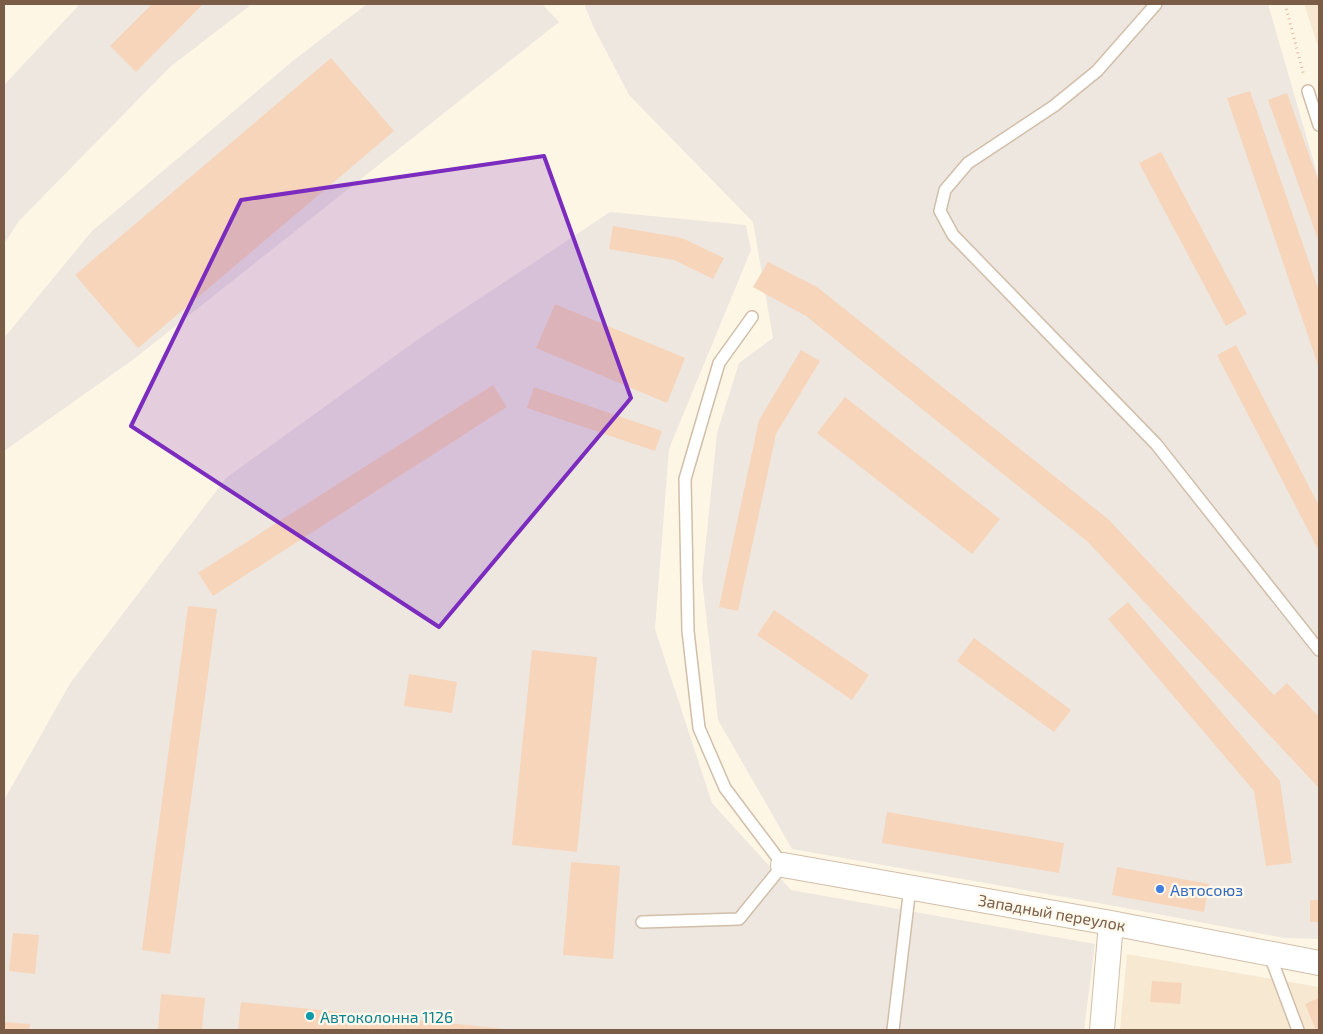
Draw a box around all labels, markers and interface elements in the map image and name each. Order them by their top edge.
place label: Автосоюз [1170,880,1243,899]
marker: Автосоюз [1154,883,1166,895]
street label: Западный переулок [977,890,1128,935]
place label: Автоколонна 1126 [320,1007,453,1026]
marker: Автоколонна 1126 [304,1010,316,1022]

